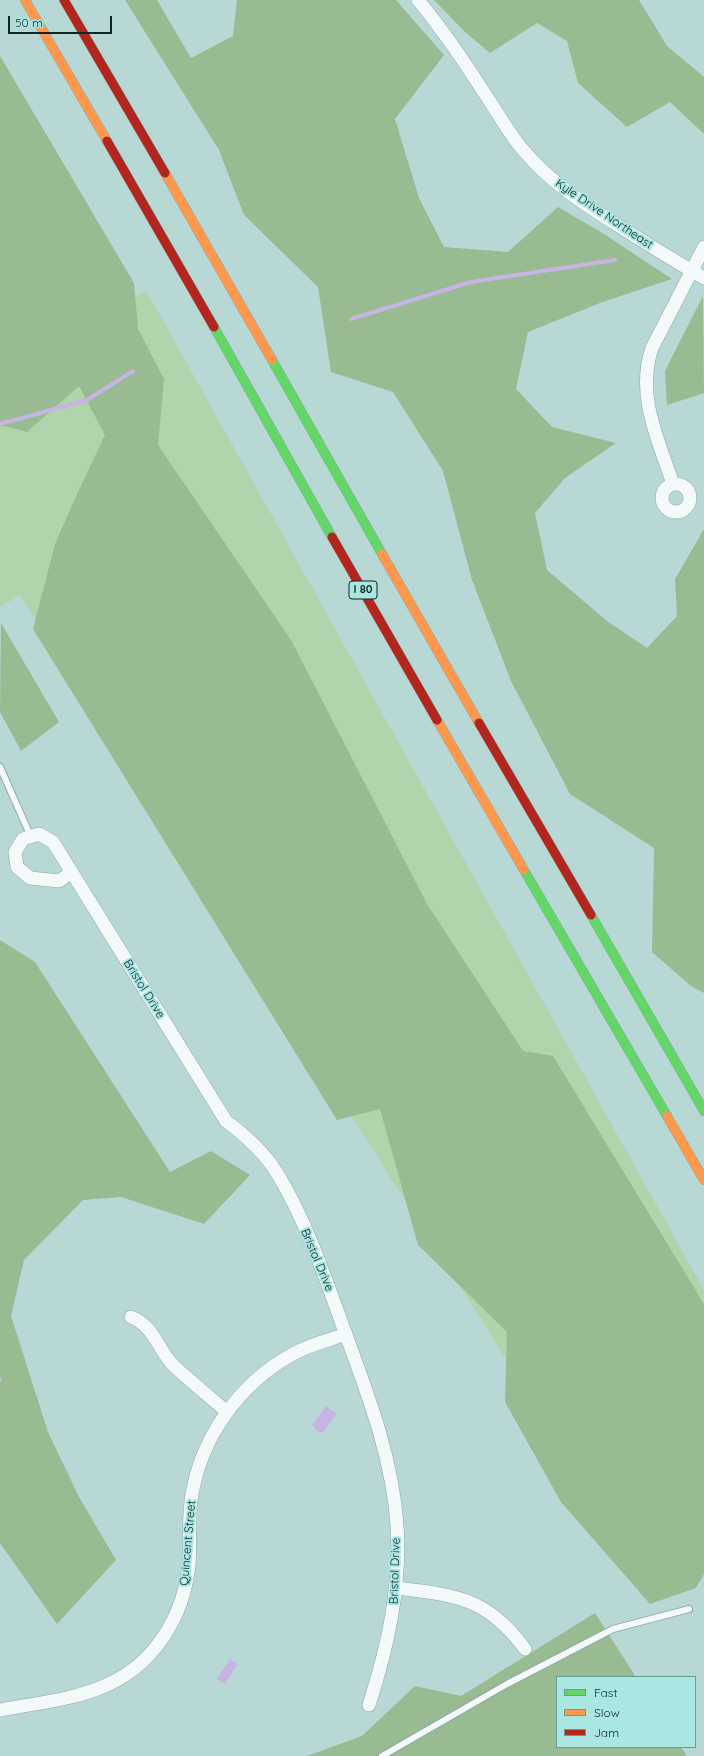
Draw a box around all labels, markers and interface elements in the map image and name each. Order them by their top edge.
scale bar [10,8,114,34]
text: 50 m [15,15,43,30]
street label: Kyle Drive Northeast [552,176,656,252]
road number: I 80 [349,581,377,599]
street label: Bristol Drive [120,957,168,1021]
street label: Bristol Drive [297,1226,337,1294]
street label: Quincent Street [177,1500,199,1586]
street label: Bristol Drive [387,1537,403,1605]
legend [556,1676,696,1748]
text: Fast [594,1685,618,1700]
text: Slow [594,1705,620,1720]
text: Jam [594,1725,619,1740]

